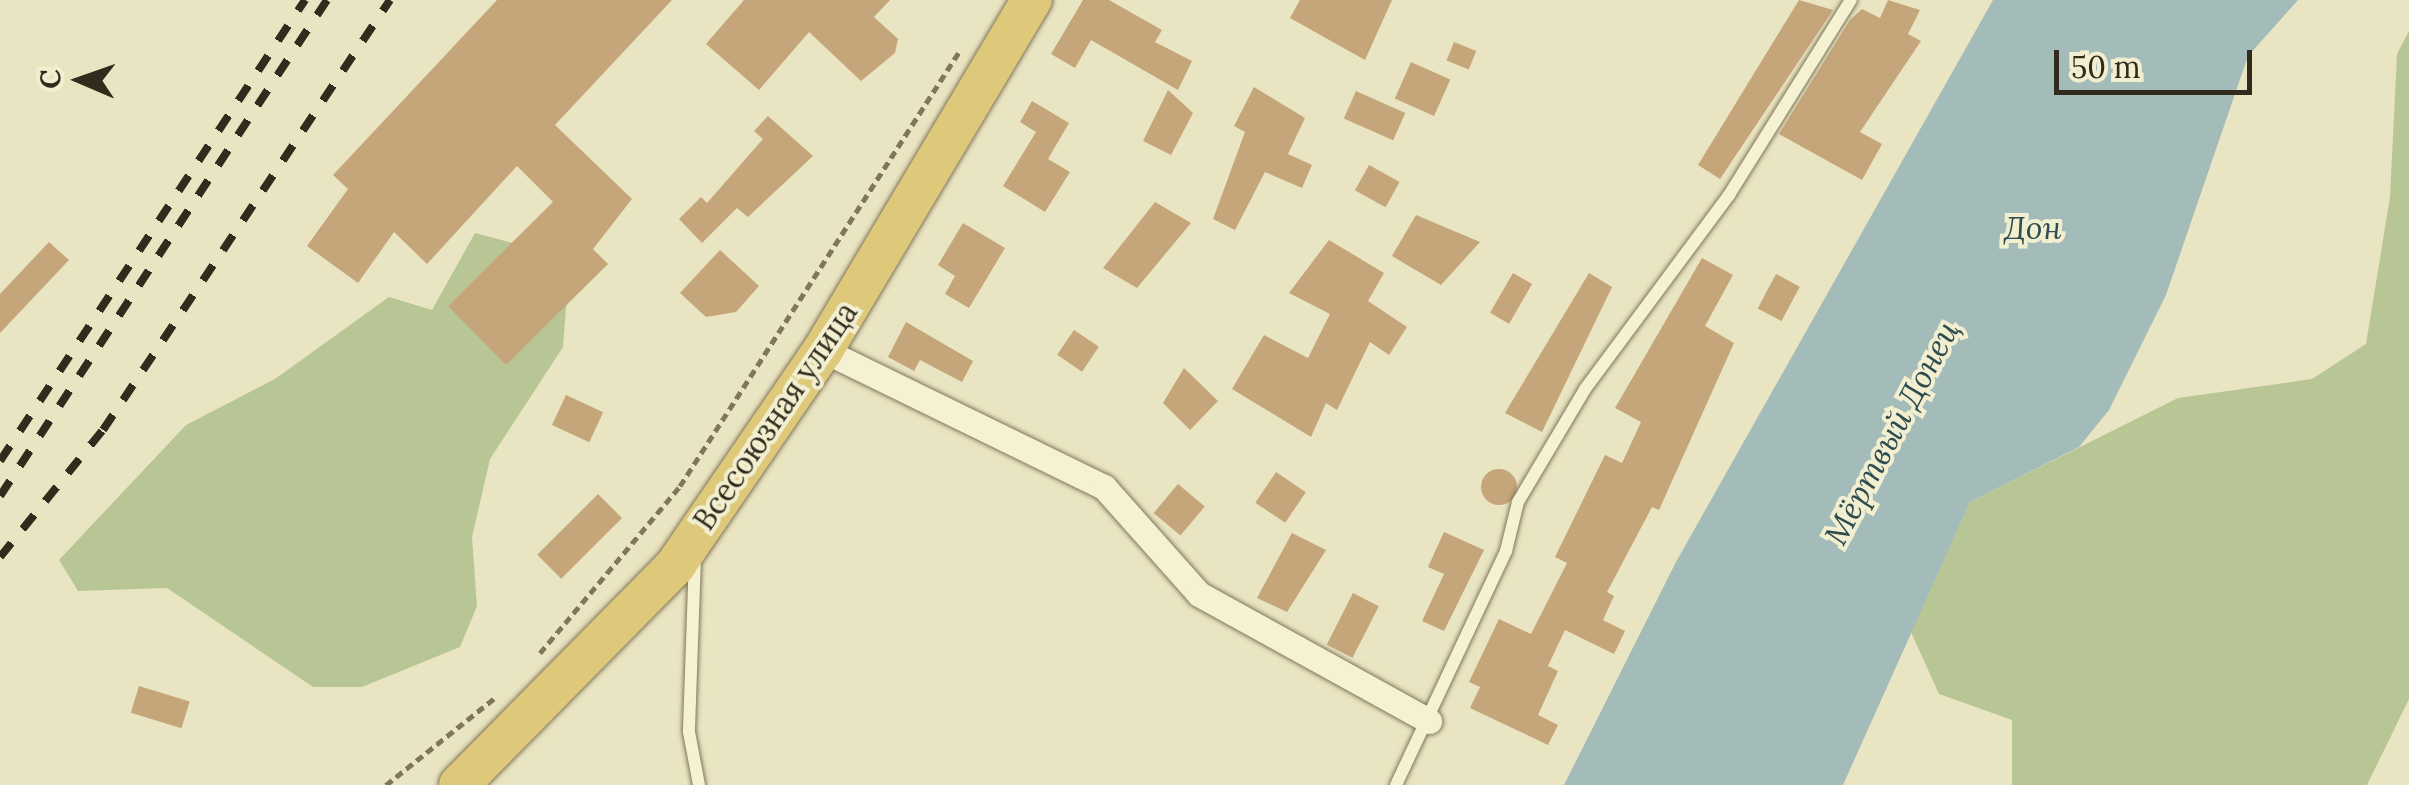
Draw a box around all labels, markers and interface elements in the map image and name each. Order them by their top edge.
north arrow [30,30,130,130]
scale bar [2059,30,2256,92]
text: 50 m [2071,48,2141,86]
text: С [32,69,68,89]
water label: Дон [2004,209,2062,247]
street label: Всесоюзная улица [685,295,865,537]
water label: Мёртвый Донец [1817,314,1967,552]

